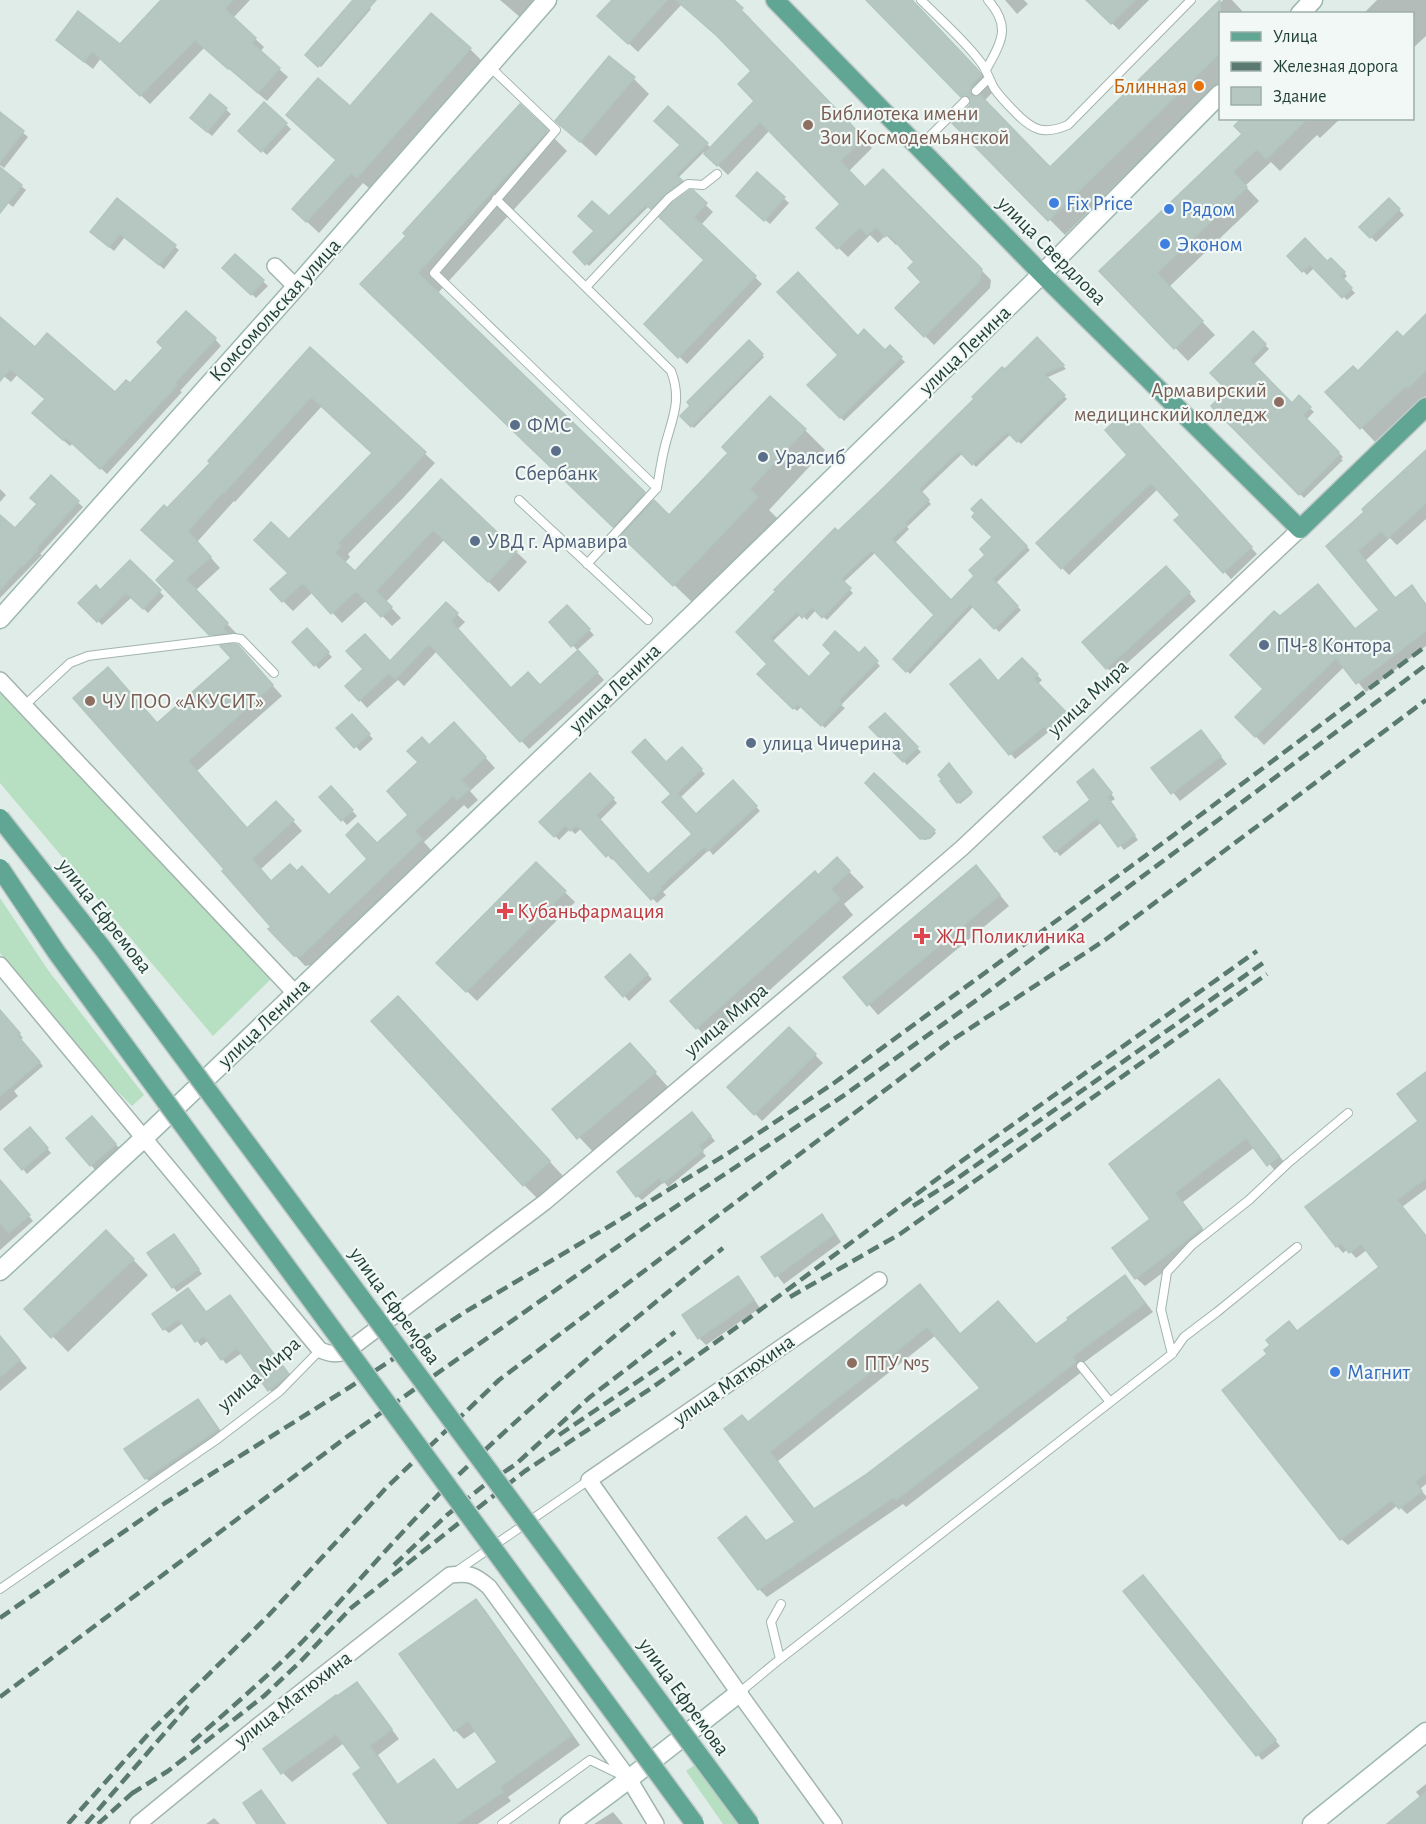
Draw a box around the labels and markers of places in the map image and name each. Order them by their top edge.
place label: Блинная [1113,76,1187,97]
marker: Блинная [1192,79,1206,93]
place label: Библиотека имени Зои Космодемьянской [820,103,1010,148]
marker: Библиотека имени Зои Космодемьянской [801,118,815,132]
place label: Fix Price [1066,193,1133,214]
marker: Fix Price [1047,196,1061,210]
place label: Рядом [1181,199,1235,220]
marker: Рядом [1162,202,1176,216]
place label: Эконом [1177,234,1243,255]
marker: Эконом [1158,237,1172,251]
place label: Армавирский медицинский колледж [1074,380,1267,425]
marker: Армавирский медицинский колледж [1272,395,1286,409]
place label: ФМС [527,415,572,436]
marker: ФМС [508,418,522,432]
marker: Сбербанк [549,444,563,458]
place label: Уралсиб [775,447,845,468]
marker: Уралсиб [756,450,770,464]
place label: Сбербанк [514,463,598,484]
place label: УВД г. Армавира [487,531,628,552]
marker: УВД г. Армавира [468,534,482,548]
place label: ПЧ-8 Контора [1276,635,1392,656]
marker: ПЧ-8 Контора [1257,638,1271,652]
place label: ЧУ ПОО «АКУСИТ» [102,691,264,712]
marker: ЧУ ПОО «АКУСИТ» [83,694,97,708]
place label: улица Чичерина [762,733,902,754]
marker: улица Чичерина [744,736,758,750]
place label: Кубаньфармация [517,901,664,922]
marker: Кубаньфармация [498,904,512,918]
place label: ЖД Поликлиника [936,926,1086,947]
marker: ЖД Поликлиника [913,927,931,945]
place label: ПТУ №5 [864,1353,930,1374]
marker: ПТУ №5 [845,1356,859,1370]
place label: Магнит [1347,1362,1411,1383]
marker: Магнит [1328,1365,1342,1379]

